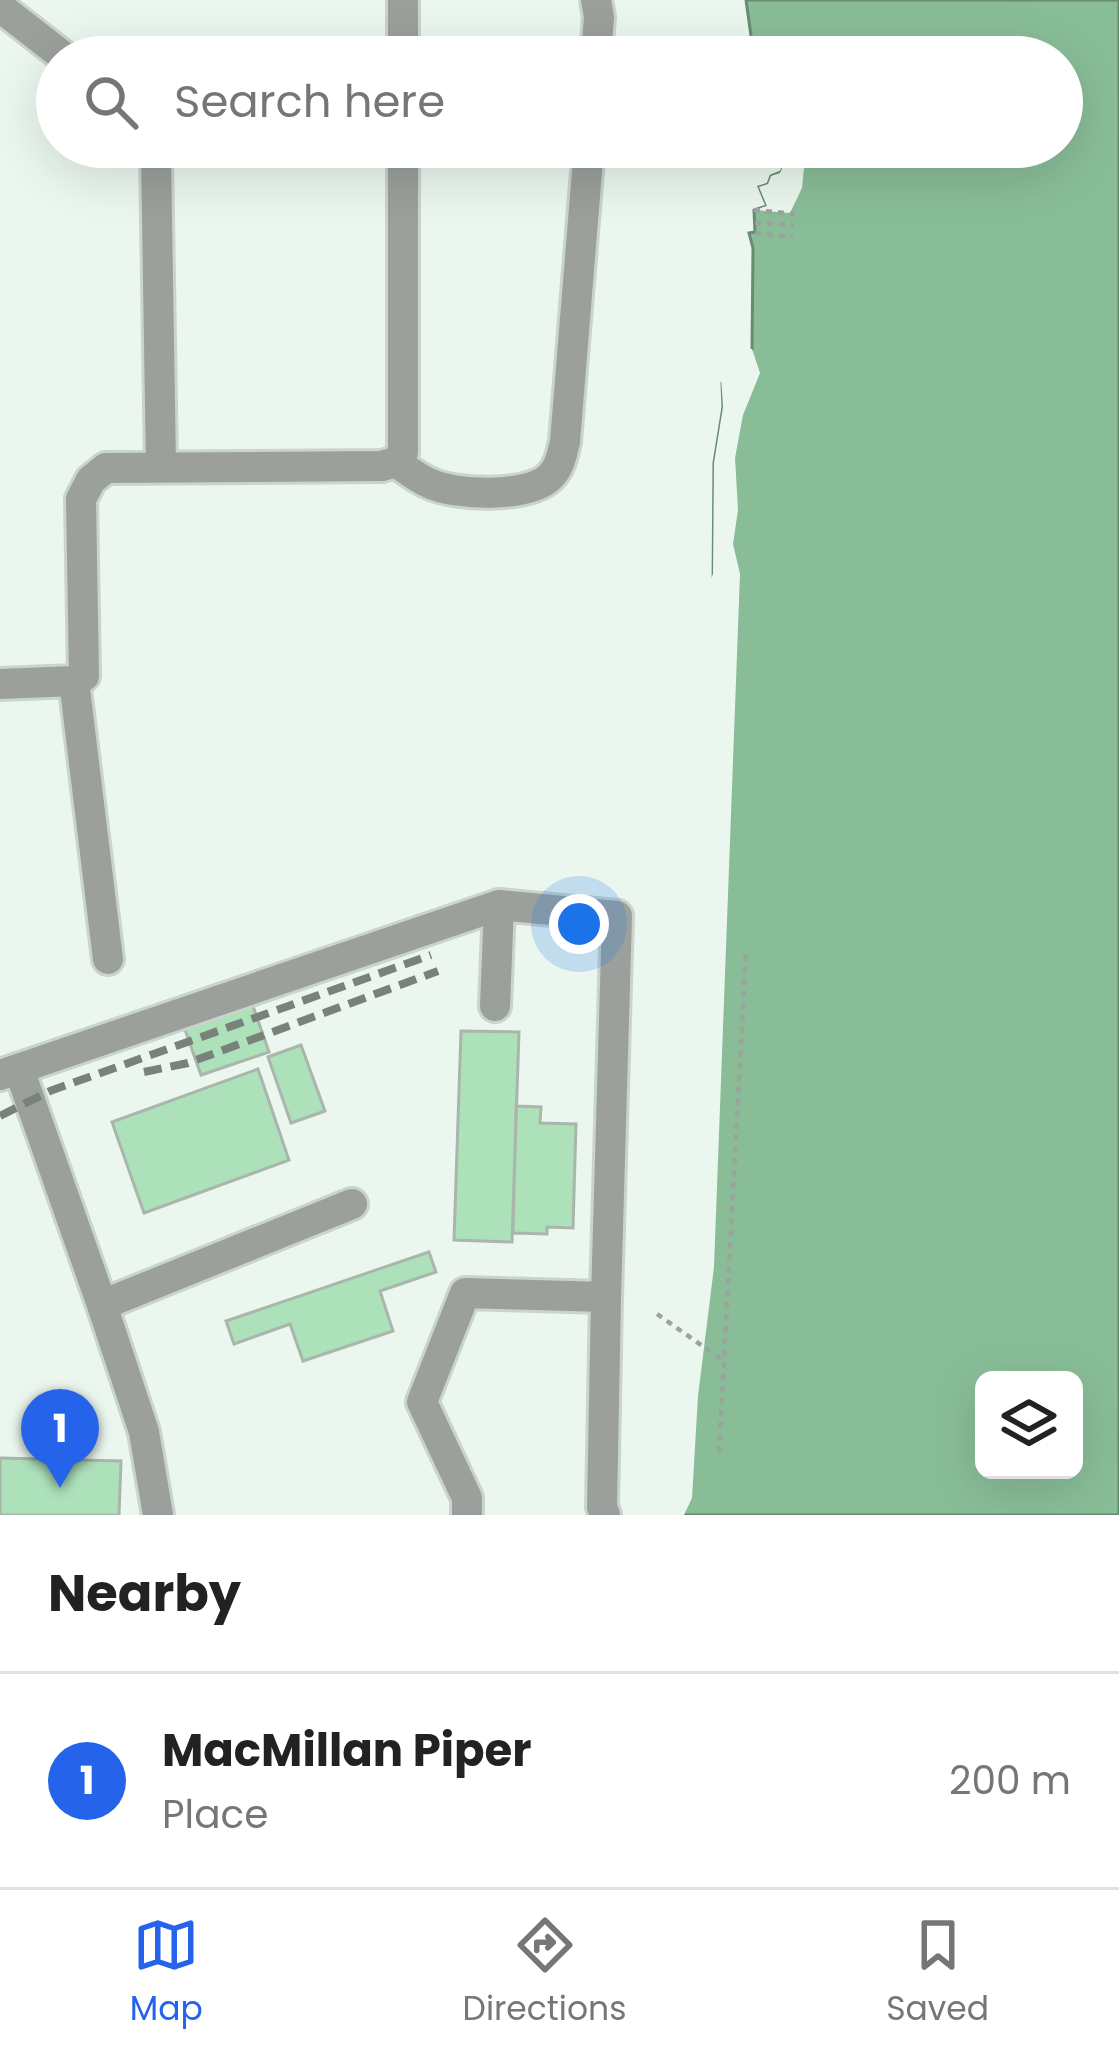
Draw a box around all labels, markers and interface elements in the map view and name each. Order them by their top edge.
search box [36,36,1083,168]
icon: search [78,69,144,135]
text: Search here [174,70,445,133]
your location [549,894,609,954]
map controls [975,1371,1083,1479]
button: layers [975,1371,1083,1479]
pin: 1 [21,1389,99,1488]
text: Nearby [48,1557,241,1629]
text: MacMillan Piper [162,1719,532,1782]
text: 1 [80,1753,94,1808]
text: 200 m [949,1753,1071,1808]
text: Place [162,1787,268,1842]
tab: Map [130,1912,203,2034]
tab: Directions [463,1912,626,2034]
tab: Saved [886,1912,989,2034]

